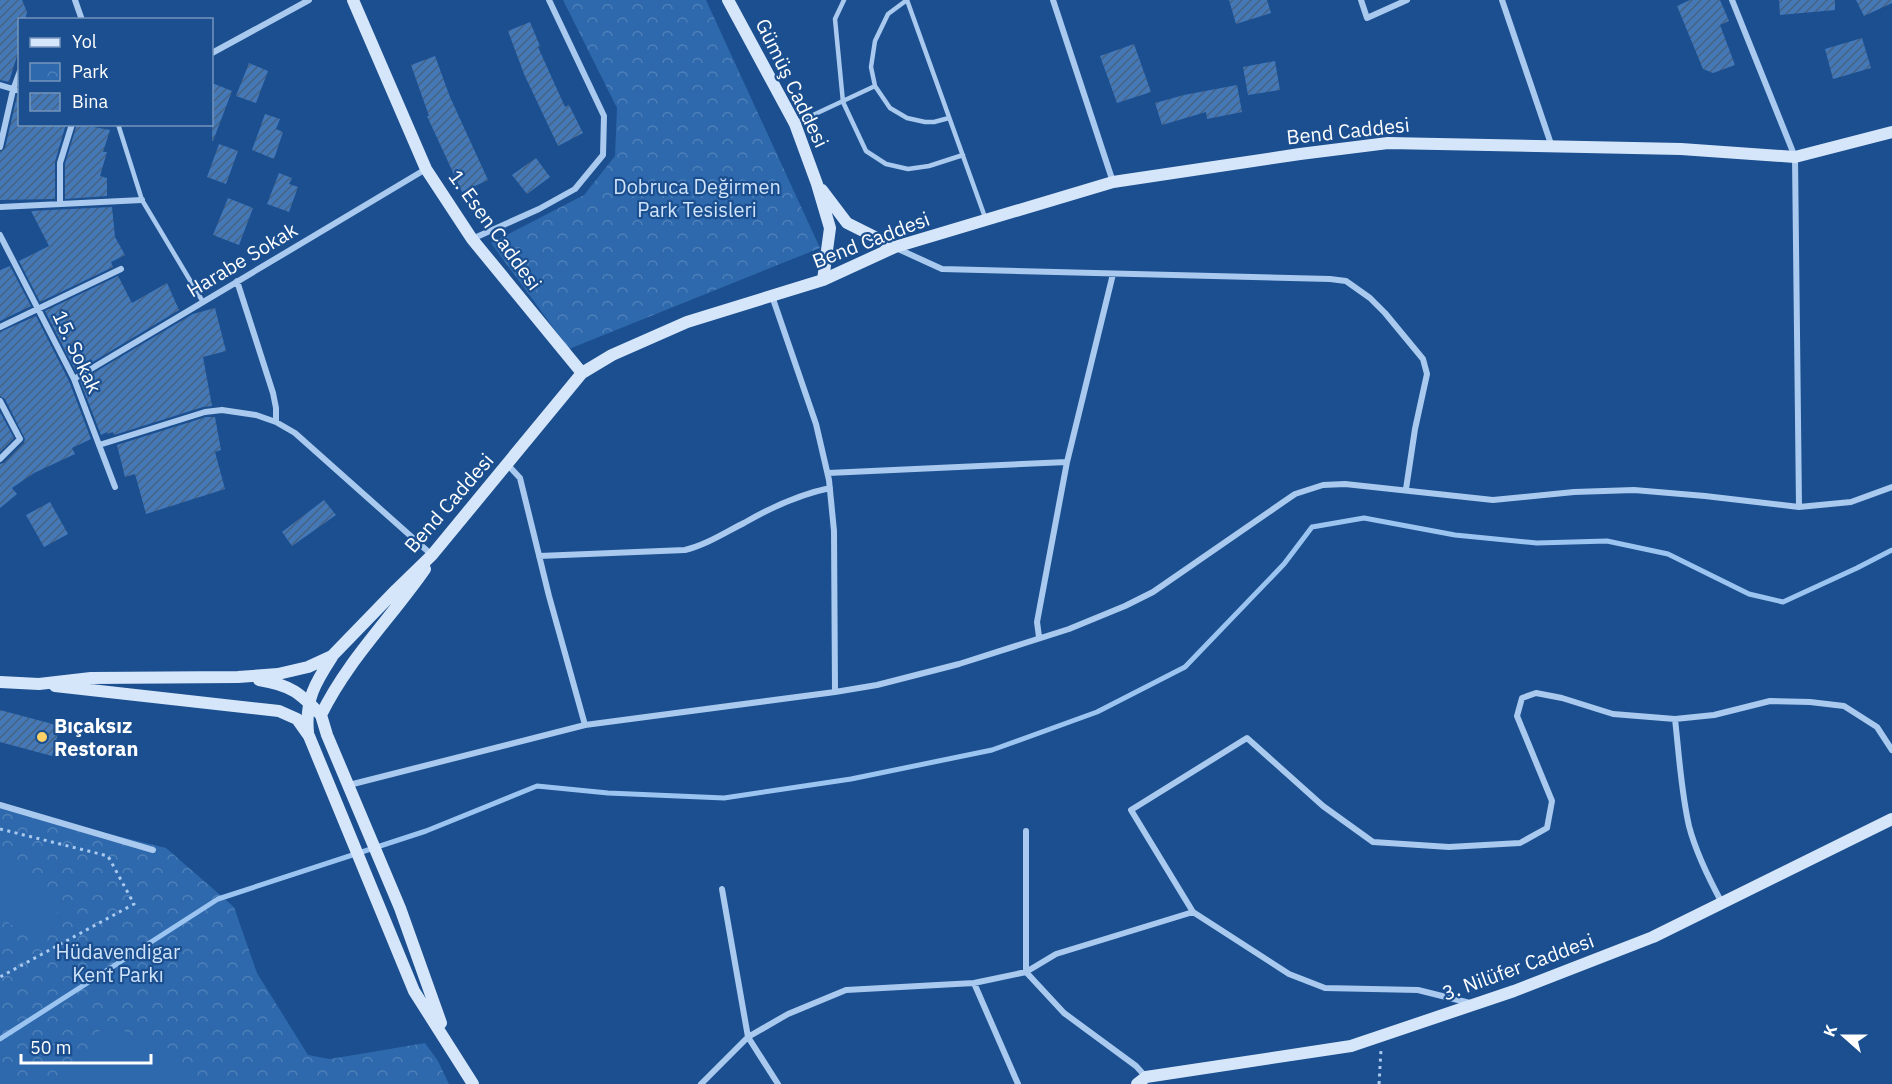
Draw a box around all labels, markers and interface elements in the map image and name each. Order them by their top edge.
street label: Gümüş Caddesi [750,14,835,152]
legend [18,18,213,126]
text: Yol [72,30,97,53]
text: Park [72,60,109,83]
text: Bina [72,90,108,113]
street label: Bend Caddesi [1285,111,1411,150]
street label: 1. Esen Caddesi [443,164,548,295]
park label: Dobruca Değirmen Park Tesisleri [613,173,781,223]
street label: Bend Caddesi [808,205,933,274]
street label: Harabe Sokak [181,216,302,303]
street label: 15. Sokak [46,306,109,398]
street label: Bend Caddesi [398,447,499,558]
place label: Bıçaksız Restoran [54,712,138,762]
marker: Bıçaksız Restoran [35,730,49,744]
street label: 3. Nilüfer Caddesi [1438,927,1597,1007]
park label: Hüdavendigar Kent Parkı [56,938,180,988]
north arrow [1814,1006,1874,1066]
text: K [1819,1022,1841,1039]
scale bar [21,1027,152,1065]
text: 50 m [30,1036,72,1059]

